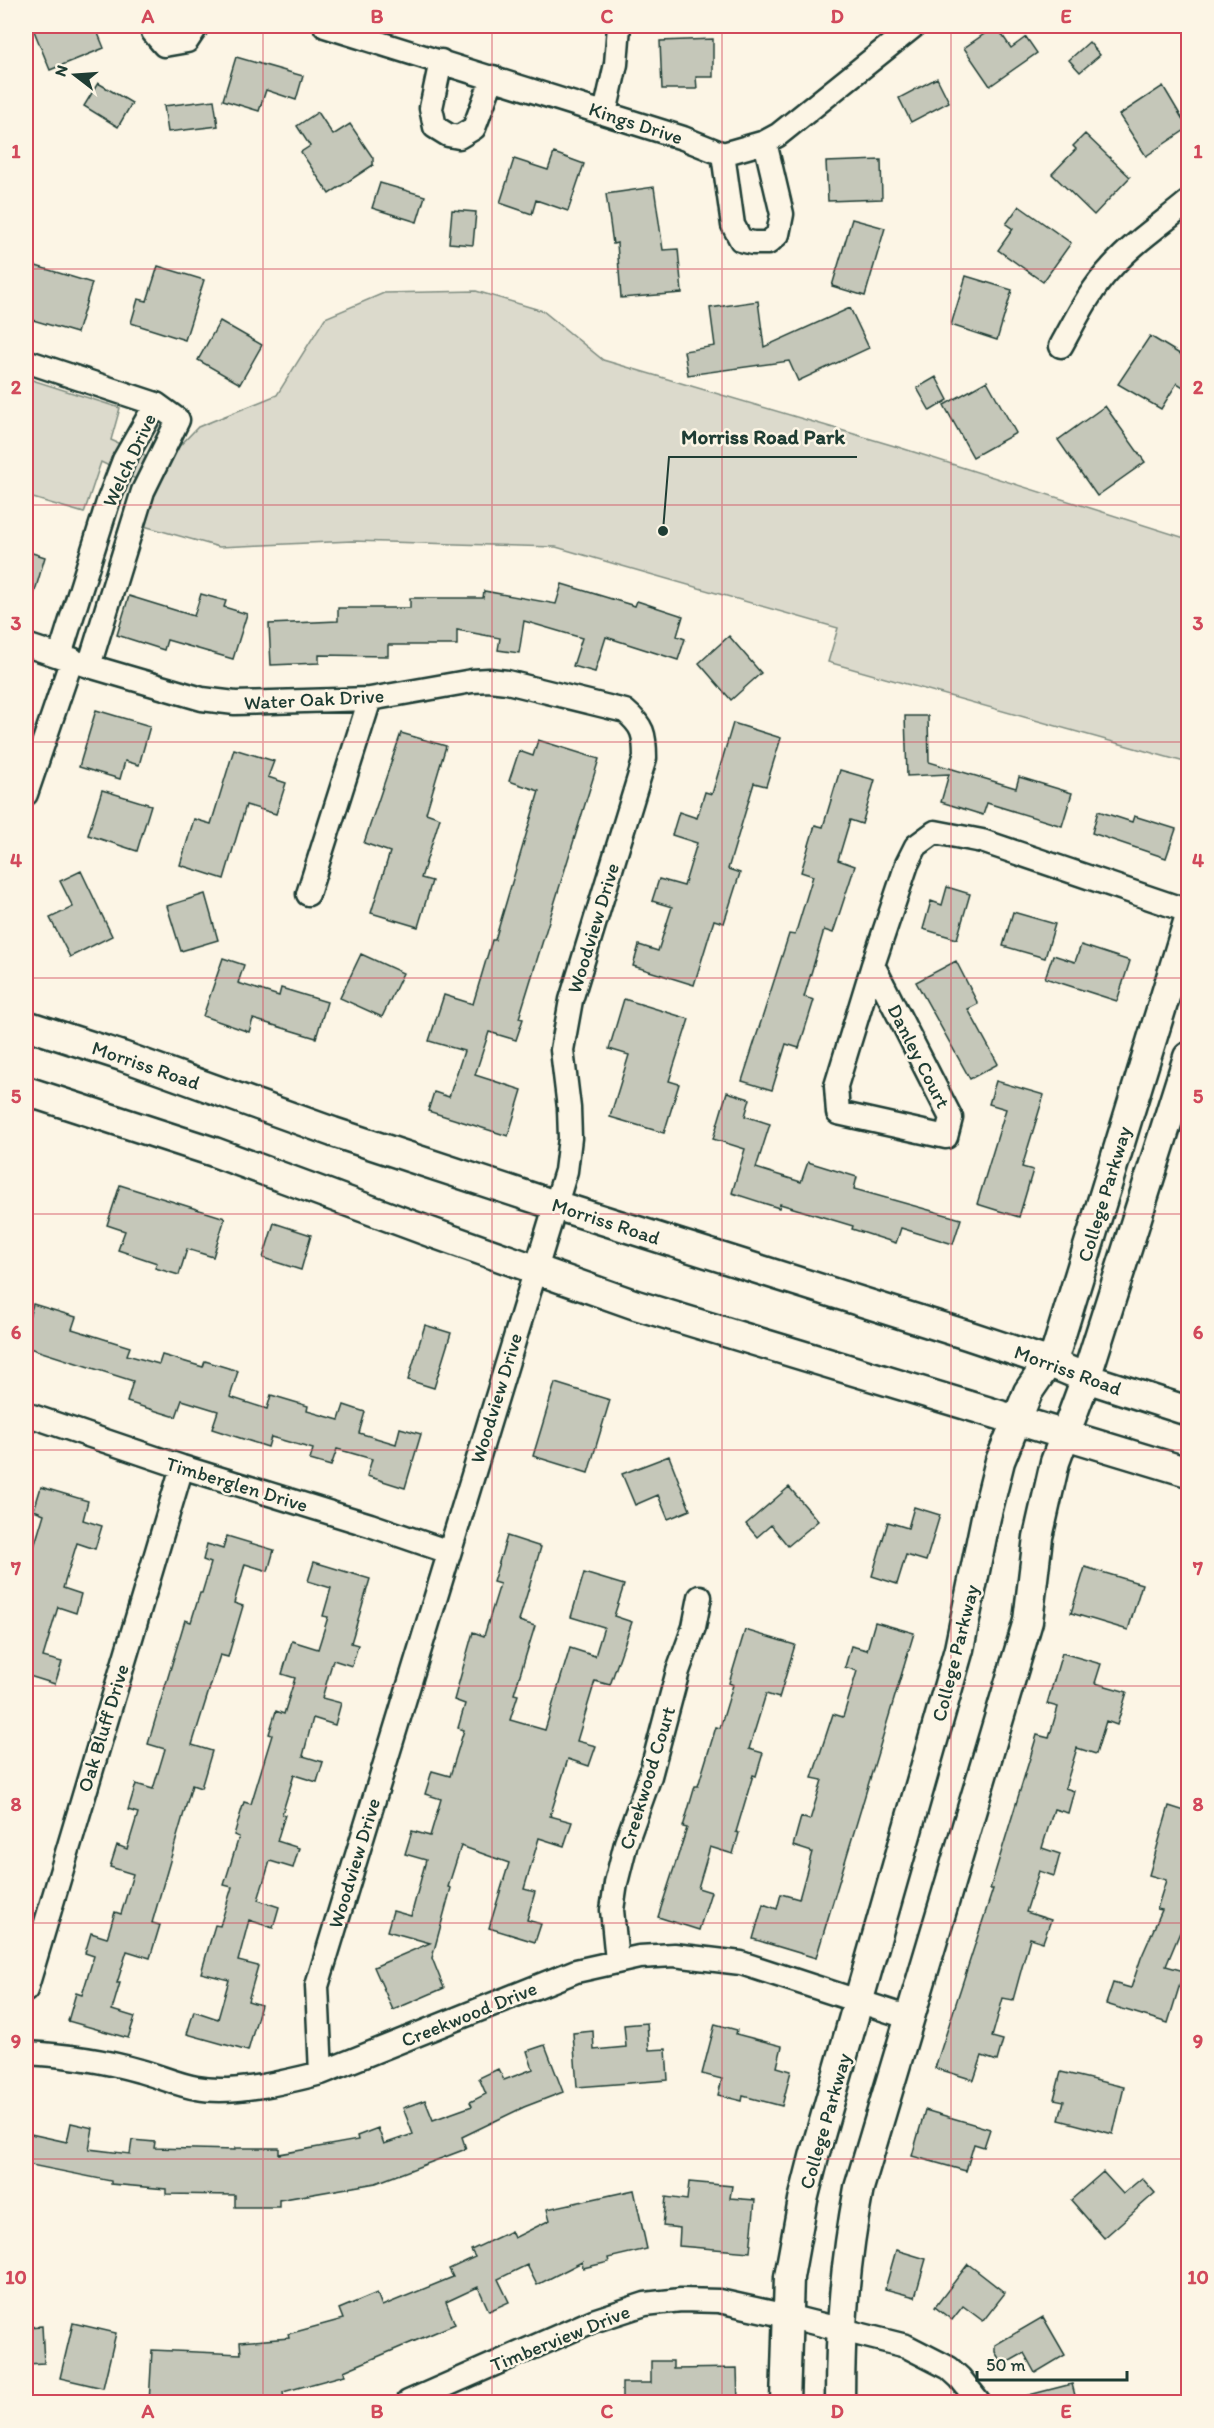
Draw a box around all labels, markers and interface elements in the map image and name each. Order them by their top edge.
text: A [141,4,155,28]
text: B [371,4,384,28]
text: C [601,4,614,28]
text: D [830,4,844,28]
text: E [1060,4,1072,28]
north arrow [45,45,105,105]
text: N [50,63,72,79]
street label: Kings Drive [586,97,686,149]
text: 1 [11,139,21,163]
text: 1 [1193,139,1203,163]
text: 2 [11,375,22,399]
text: 2 [1193,375,1204,399]
street label: Welch Drive [97,409,161,511]
callout: Morriss Road Park [669,418,857,457]
text: Morriss Road Park [681,424,846,449]
text: 3 [11,611,22,635]
text: 3 [1193,611,1204,635]
street label: Water Oak Drive [243,683,385,715]
text: 4 [10,848,22,872]
text: 4 [1192,848,1204,872]
street label: Woodview Drive [562,860,624,996]
street label: Danley Court [883,1000,956,1113]
street label: Morriss Road [89,1035,203,1095]
text: 5 [11,1084,22,1108]
text: 5 [1193,1084,1204,1108]
street label: College Parkway [1072,1123,1136,1265]
street label: Morriss Road [549,1192,663,1250]
text: 6 [11,1320,22,1344]
text: 6 [1193,1320,1204,1344]
street label: Woodview Drive [465,1330,527,1466]
street label: Morriss Road [1011,1340,1125,1401]
street label: Timberglen Drive [163,1451,311,1517]
text: 7 [10,1556,21,1580]
text: 7 [1192,1556,1203,1580]
street label: College Parkway [926,1581,984,1724]
street label: Oak Bluff Drive [72,1661,134,1795]
street label: Creekwood Court [614,1703,680,1853]
text: 8 [11,1792,22,1816]
text: 8 [1193,1792,1204,1816]
street label: Woodview Drive [323,1795,385,1931]
street label: Creekwood Drive [398,1976,540,2052]
text: 9 [11,2029,21,2053]
text: 9 [1193,2029,1203,2053]
street label: College Parkway [794,2050,856,2192]
text: 10 [5,2265,27,2289]
text: 10 [1187,2265,1209,2289]
street label: Timberview Drive [487,2299,633,2377]
scale bar [977,2344,1127,2382]
text: 50 m [986,2354,1026,2376]
text: A [141,2399,155,2423]
text: B [371,2399,384,2423]
text: C [601,2399,614,2423]
text: D [830,2399,844,2423]
text: E [1060,2399,1072,2423]

